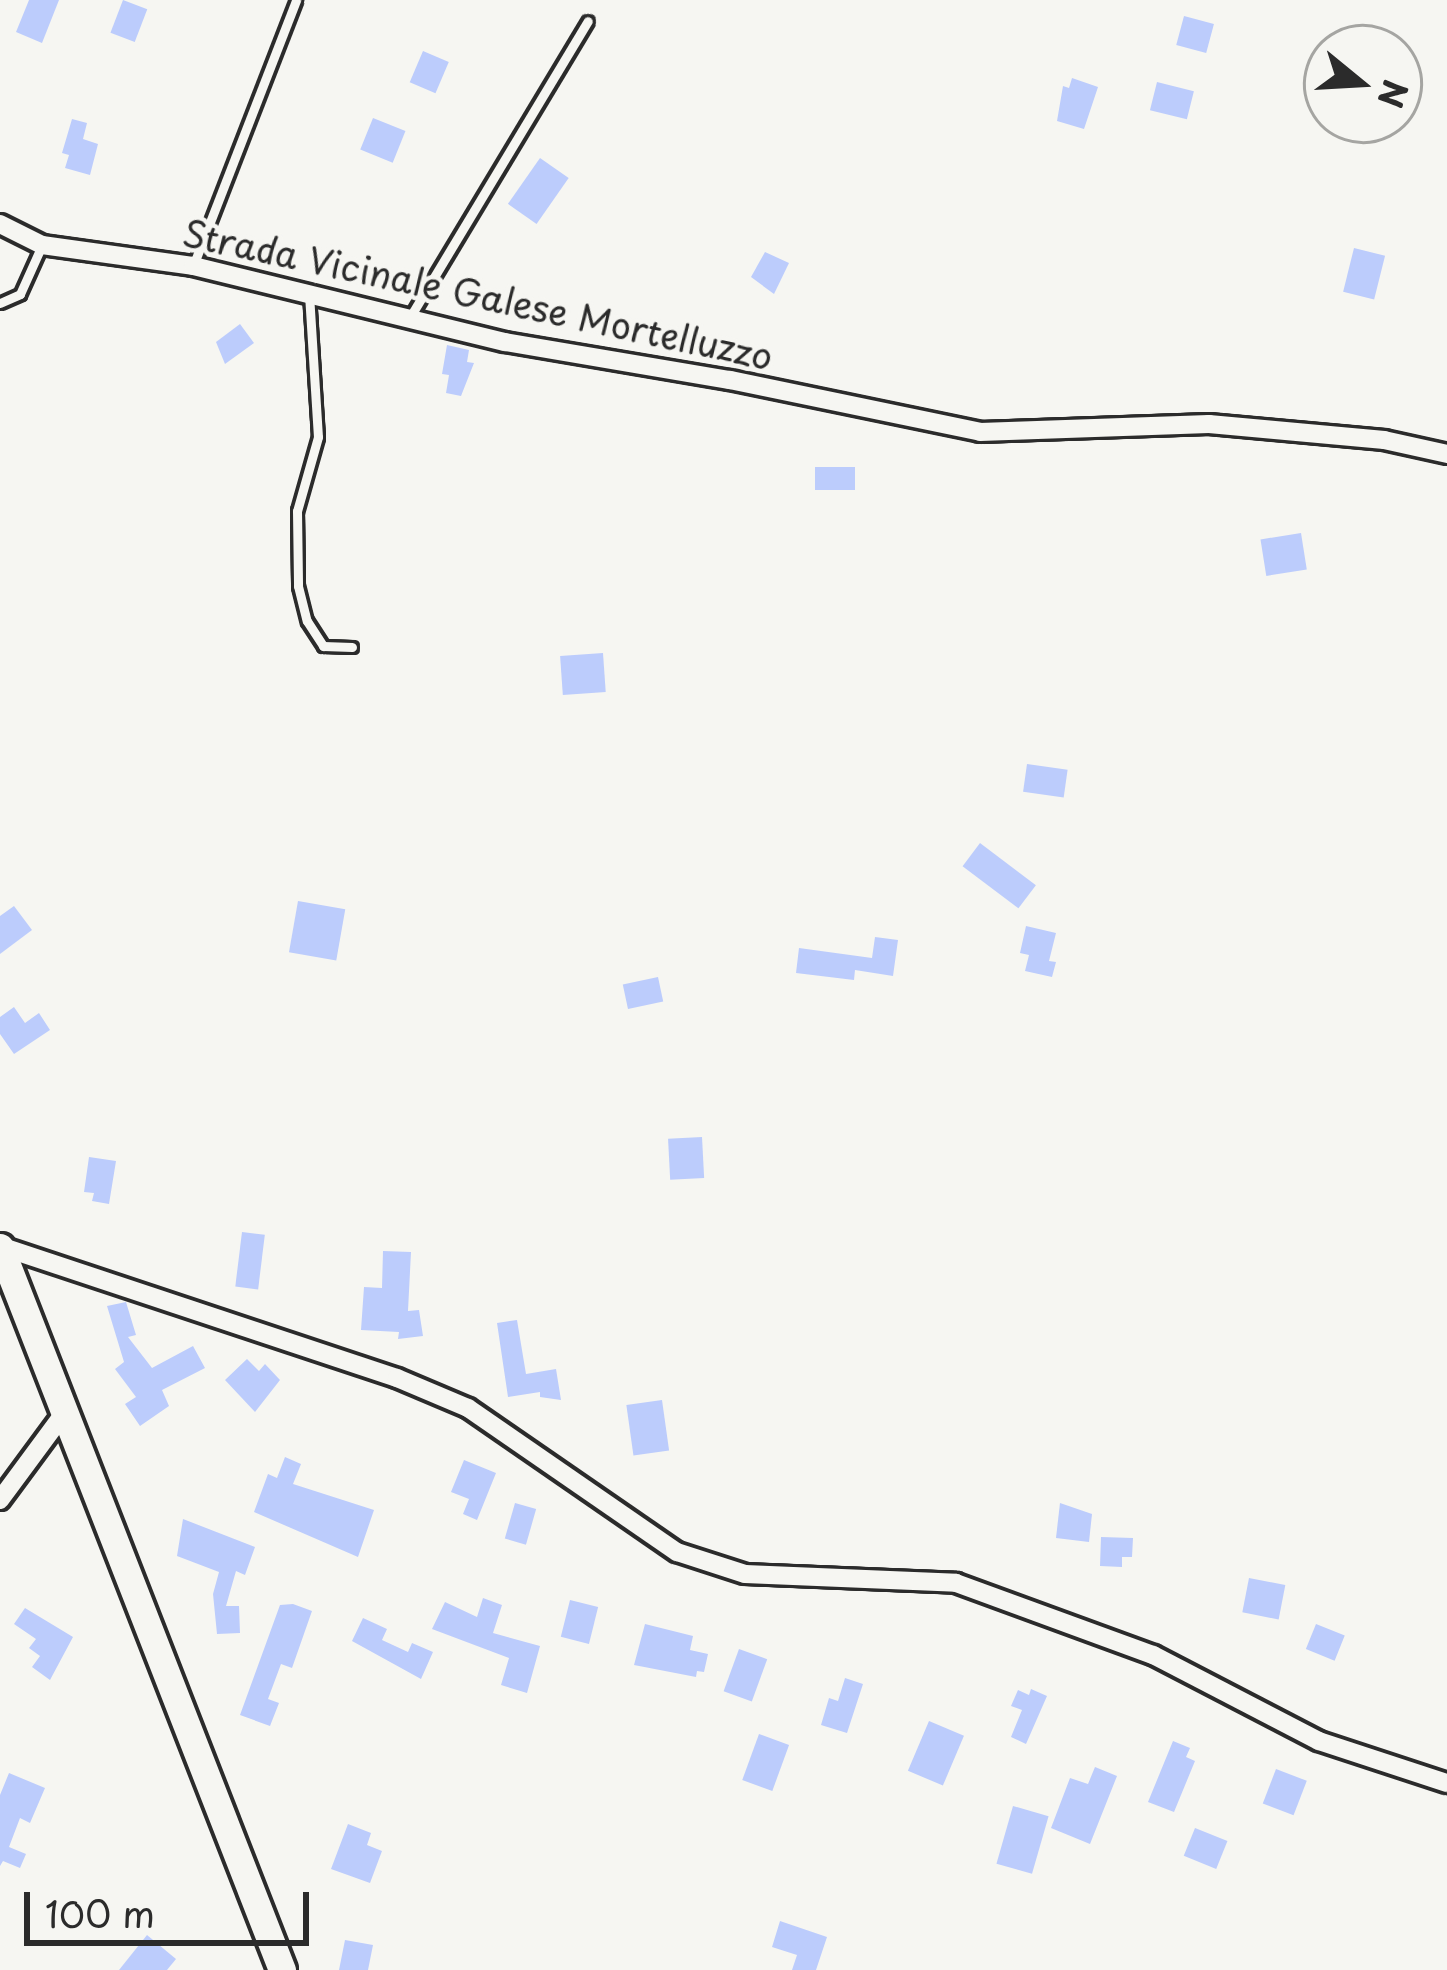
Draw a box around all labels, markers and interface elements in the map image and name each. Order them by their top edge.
north arrow [1303,24,1423,144]
text: N [1367,74,1422,114]
street label: Strada Vicinale Galese Mortelluzzo [177,210,779,378]
scale bar [30,1868,315,1942]
text: 100 m [45,1886,155,1940]

